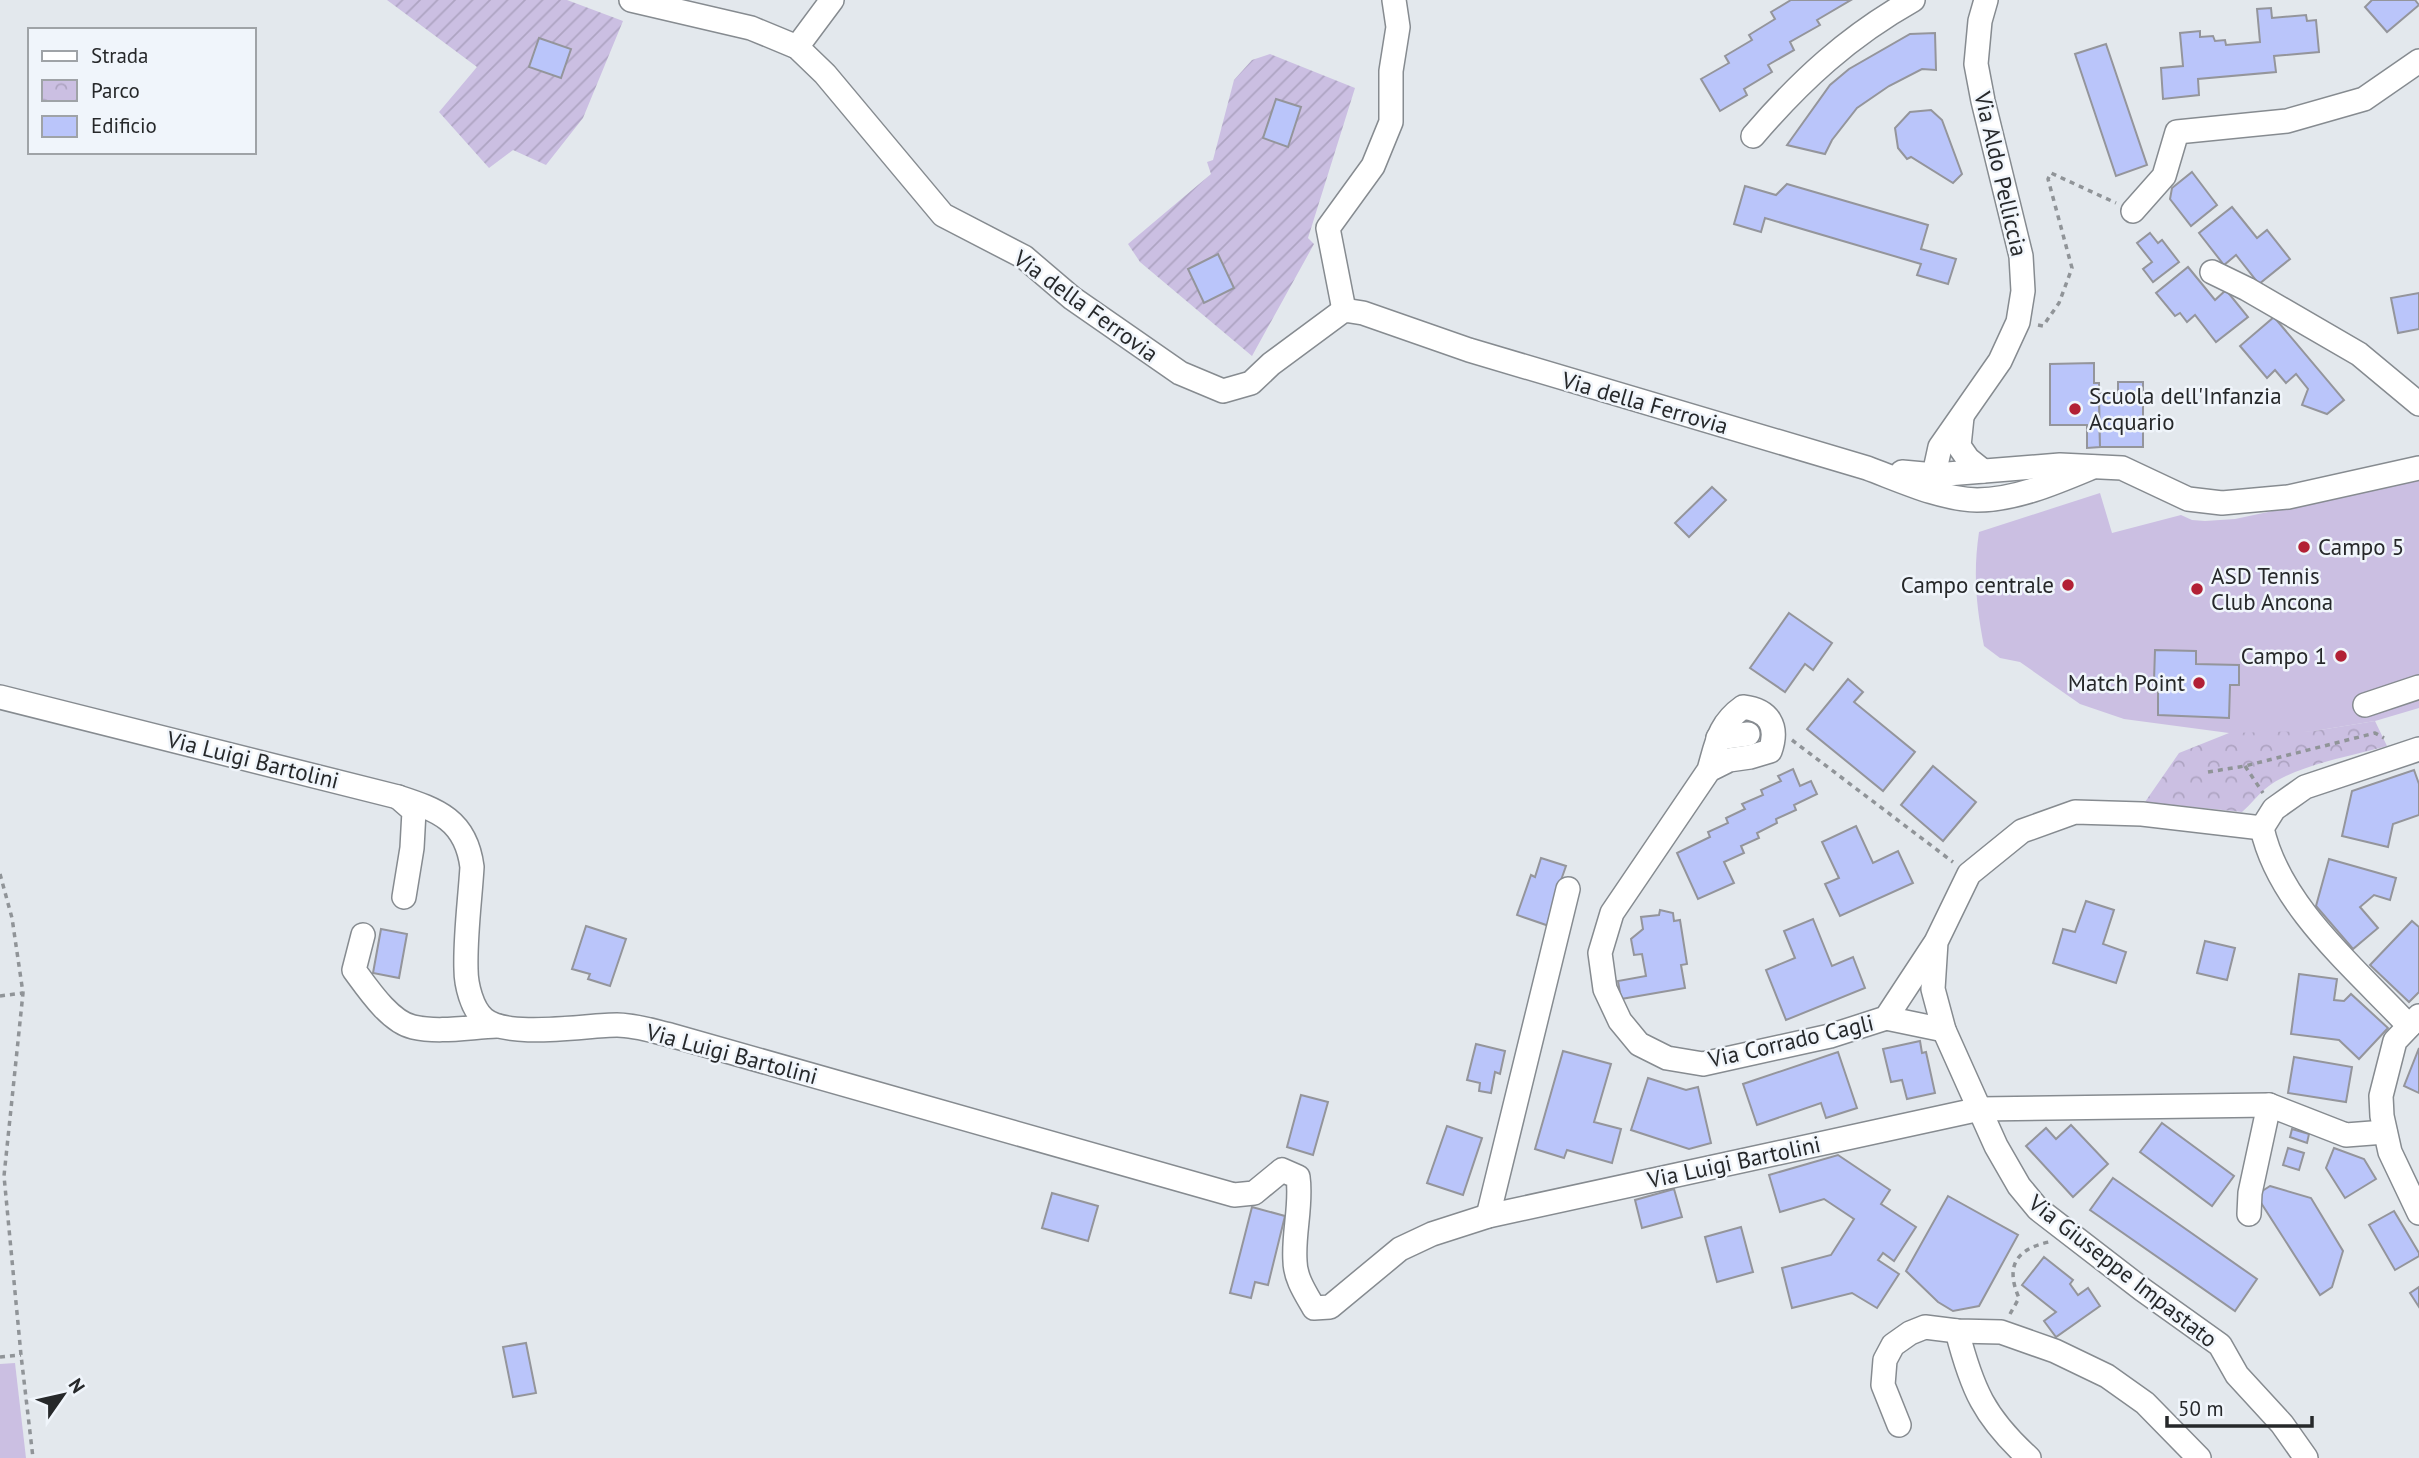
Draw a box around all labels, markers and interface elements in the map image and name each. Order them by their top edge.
legend [28,28,256,154]
text: Strada [91,42,149,69]
text: Parco [91,77,140,104]
street label: Via Aldo Pelliccia [1968,88,2035,259]
text: Edificio [91,112,157,139]
street label: Via della Ferrovia [1007,243,1164,368]
street label: Via della Ferrovia [1558,365,1732,440]
place label: Scuola dell'Infanzia Acquario [2089,381,2282,436]
marker: Scuola dell'Infanzia Acquario [2067,401,2083,417]
place label: Campo 5 [2318,532,2404,561]
marker: Campo 5 [2296,539,2312,555]
place label: ASD Tennis Club Ancona [2211,561,2333,616]
place label: Campo centrale [1901,570,2054,599]
marker: Campo centrale [2060,577,2076,593]
marker: ASD Tennis Club Ancona [2189,581,2205,597]
place label: Campo 1 [2241,641,2327,670]
marker: Campo 1 [2333,648,2349,664]
place label: Match Point [2068,668,2185,697]
marker: Match Point [2191,675,2207,691]
street label: Via Luigi Bartolini [163,724,342,795]
street label: Via Corrado Cagli [1704,1007,1876,1074]
street label: Via Luigi Bartolini [642,1016,821,1090]
street label: Via Luigi Bartolini [1644,1129,1823,1194]
street label: Via Giuseppe Impastato [2022,1187,2223,1353]
north arrow [28,1360,98,1430]
text: N [64,1374,91,1397]
scale bar [2167,1384,2312,1428]
text: 50 m [2178,1395,2224,1422]

